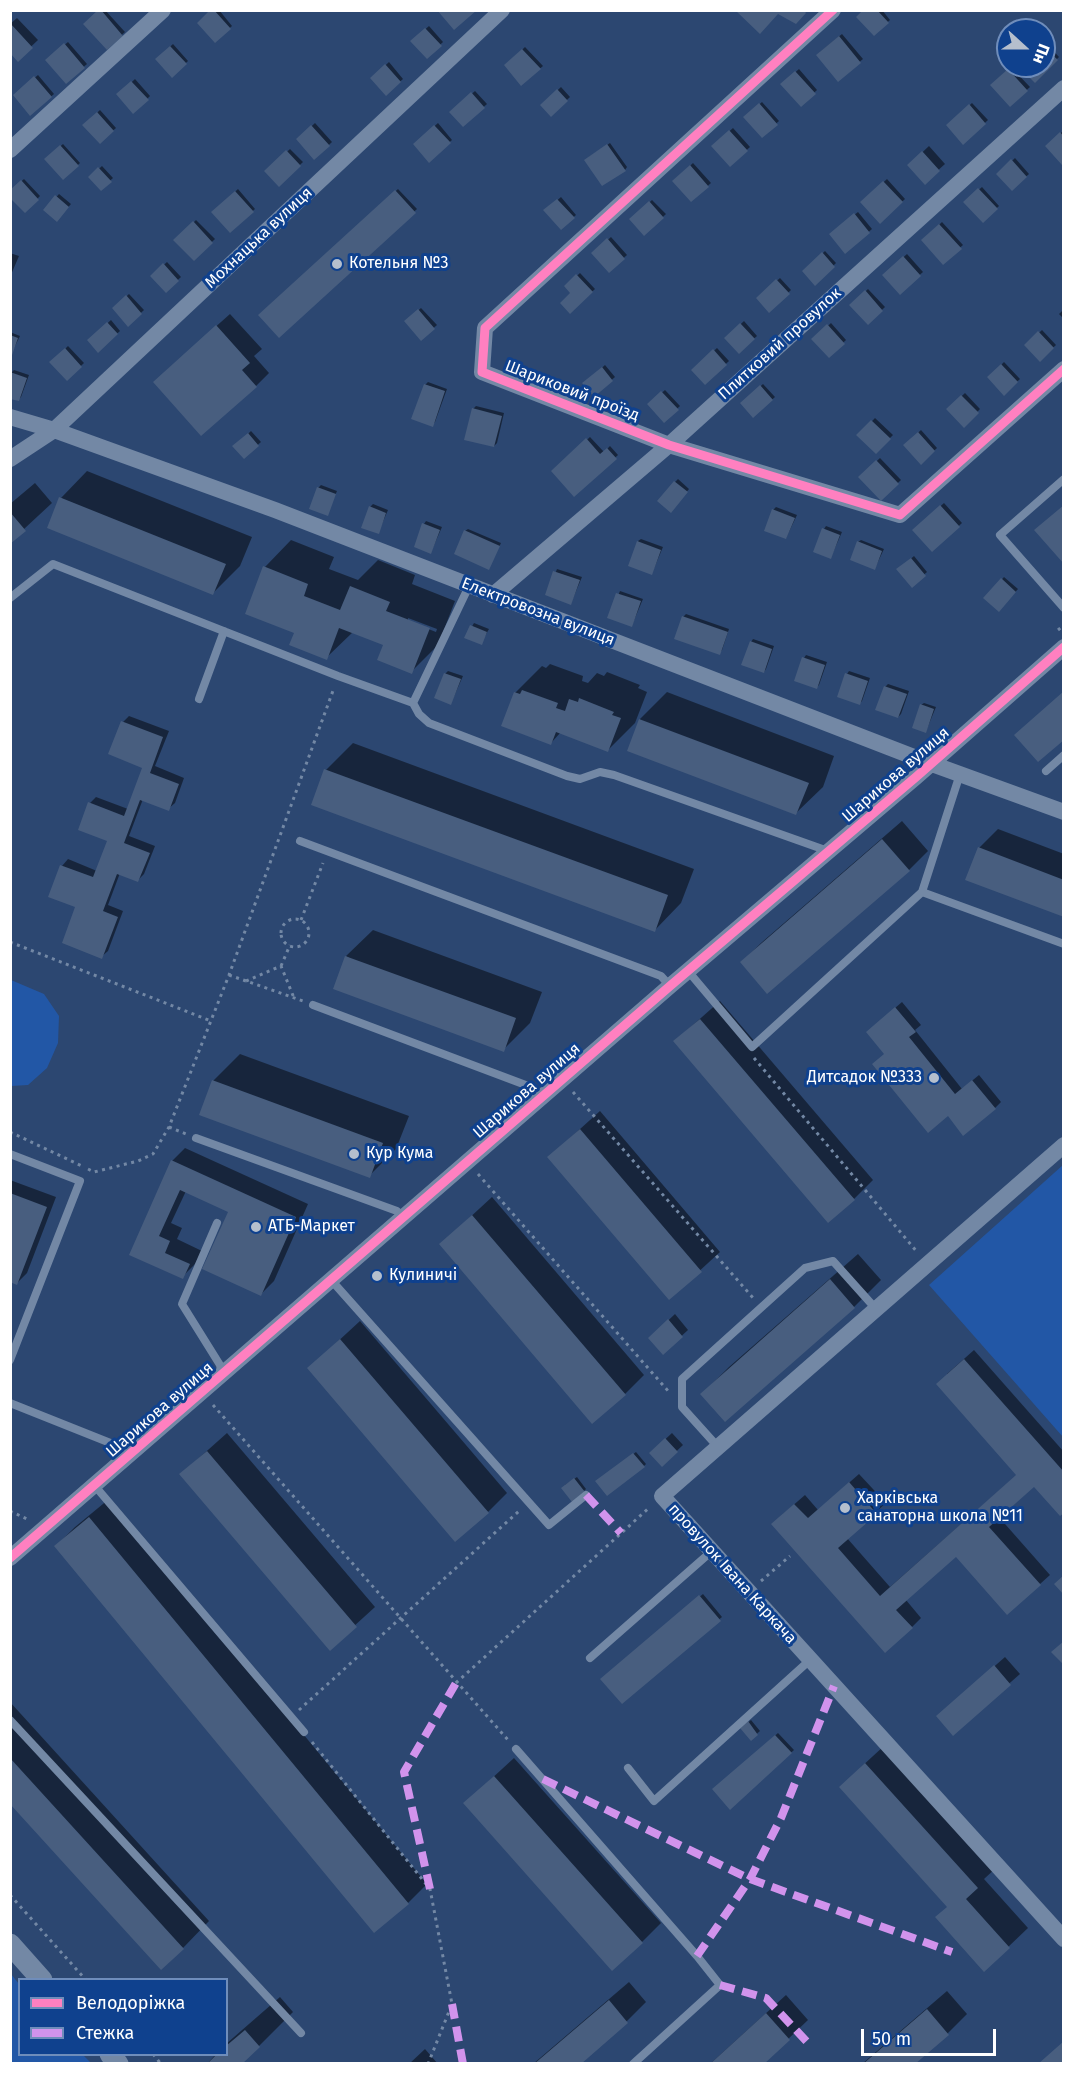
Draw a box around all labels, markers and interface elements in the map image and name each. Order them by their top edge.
north arrow [996,18,1056,78]
text: Пн [1029,41,1054,67]
street label: Мохнацька вулиця [201,183,317,293]
place label: Котельня №3 [349,254,448,274]
marker: Котельня №3 [330,257,344,271]
street label: Плитковий провулок [715,284,845,404]
street label: Шариковий проїзд [502,357,642,425]
street label: Електровозна вулиця [459,574,617,650]
street label: Шарикова вулиця [839,723,953,827]
street label: Шарикова вулиця [470,1039,584,1143]
place label: Дитсадок №333 [807,1068,922,1088]
marker: Дитсадок №333 [927,1071,941,1085]
place label: Кур Кума [366,1144,433,1164]
marker: Кур Кума [347,1147,361,1161]
place label: АТБ-Маркет [268,1217,355,1237]
marker: АТБ-Маркет [249,1220,263,1234]
place label: Кулиничі [389,1266,457,1286]
marker: Кулиничі [370,1269,384,1283]
street label: Шарикова вулиця [103,1358,217,1462]
place label: Харківська санаторна школа №11 [857,1489,1023,1527]
street label: провулок Івана Каркача [664,1500,800,1648]
marker: Харківська санаторна школа №11 [838,1501,852,1515]
legend [18,1978,228,2056]
text: Велодоріжка [76,1992,185,2014]
scale bar [864,2017,999,2055]
text: Стежка [76,2022,134,2044]
text: 50 m [872,2028,911,2050]

